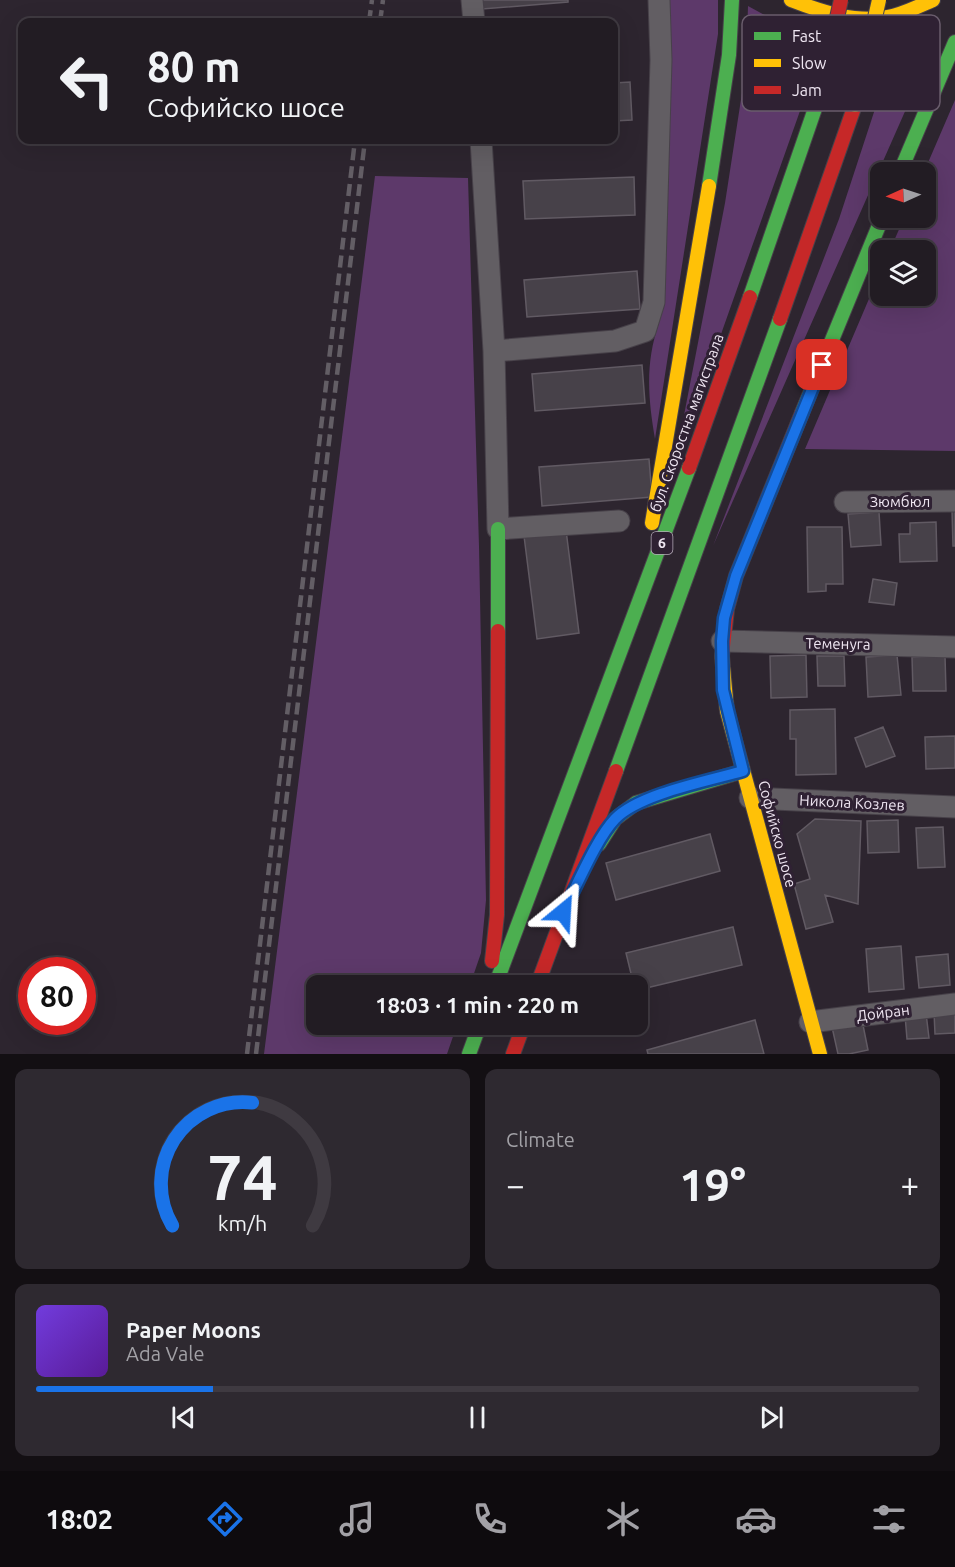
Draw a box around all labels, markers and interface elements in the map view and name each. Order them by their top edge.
legend [742,15,940,111]
text: Fast [792,27,822,45]
icon: left [48,42,126,120]
text: 80 m [147,43,241,90]
text: Slow [792,54,827,72]
text: Jam [792,81,822,99]
text: Софийско шосе [147,92,345,122]
north arrow [870,162,936,228]
map controls [870,162,936,306]
button: layers [870,240,936,306]
street label: бул. Скоростна магистрала [646,331,727,514]
pin [796,339,847,390]
icon: arrive [805,348,838,381]
street label: Зюмбюл [870,493,930,510]
road number: 6 [652,532,672,554]
street label: Теменуга [805,634,871,653]
street label: Софийско шосе [755,779,800,889]
street label: Никола Козлев [799,791,905,814]
position arrow [531,880,595,944]
speed limit sign: 80 [18,957,96,1035]
text: 18:03 · 1 min · 220 m [375,992,579,1017]
street label: Дойран [855,1001,910,1024]
text: Climate [506,1128,575,1151]
text: 74 [207,1142,278,1212]
text: 19° [679,1159,746,1210]
text: − [506,1166,525,1203]
text: + [900,1166,919,1203]
text: km/h [218,1211,267,1235]
text: Paper Moons [126,1317,261,1342]
text: Ada Vale [126,1342,204,1365]
icon: previous [167,1401,200,1434]
icon: pause [461,1401,494,1434]
icon: next [755,1401,788,1434]
icon: directions [204,1498,246,1540]
icon: music [336,1498,378,1540]
icon: phone [469,1498,511,1540]
icon: climate [602,1498,644,1540]
icon: car [735,1498,777,1540]
icon: filters [868,1498,910,1540]
text: 18:02 [45,1504,113,1534]

